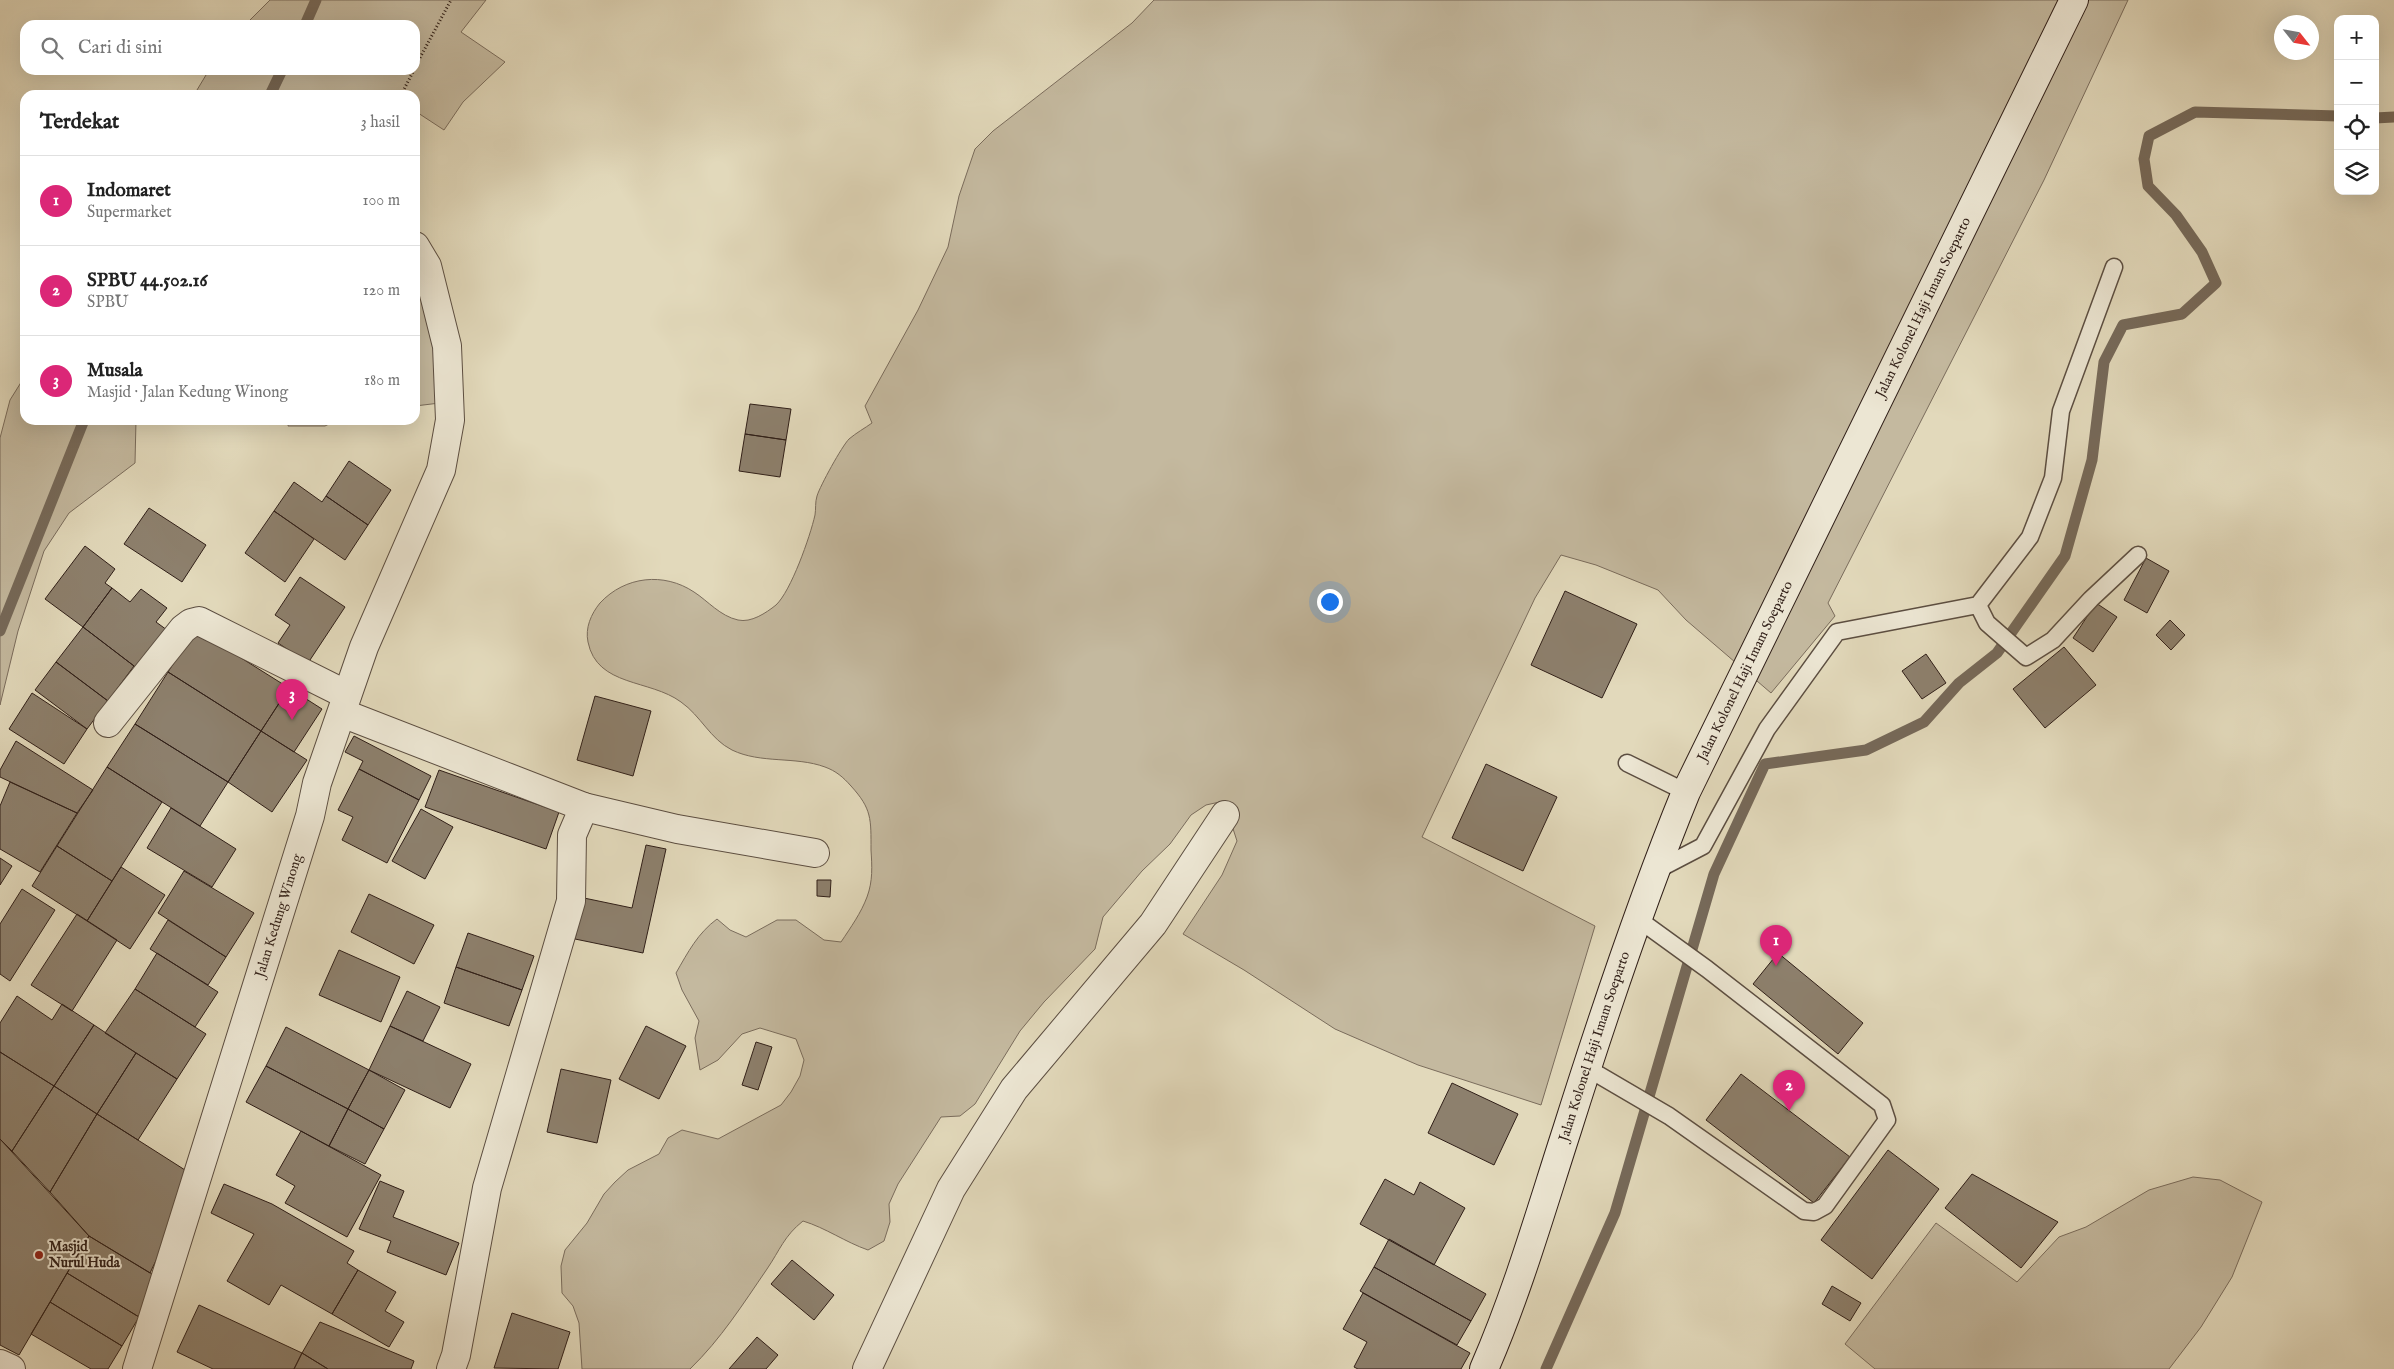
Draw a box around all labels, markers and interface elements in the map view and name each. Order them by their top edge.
north arrow [2274,15,2319,60]
map controls [2334,15,2379,195]
button: + [2334,15,2379,60]
search box [20,20,420,75]
icon: search [38,34,66,62]
text: Cari di sini [78,36,162,60]
button: − [2334,60,2379,105]
button: locate [2334,105,2379,150]
text: Terdekat [40,109,119,136]
text: 3 hasil [361,113,400,133]
button: layers [2334,150,2379,195]
text: Indomaret [87,179,171,203]
text: 1 [53,191,59,211]
text: 100 m [363,191,400,211]
text: Supermarket [87,203,172,223]
street label: Jalan Kolonel Haji Imam Soeparto [1871,214,1975,403]
text: SPBU 44.502.16 [87,269,208,293]
text: 2 [52,281,60,301]
text: 120 m [363,281,400,301]
text: SPBU [87,293,128,313]
text: Musala [87,359,143,383]
text: 3 [53,371,59,391]
text: 180 m [364,371,400,391]
text: Masjid · Jalan Kedung Winong [87,383,288,403]
street label: Jalan Kolonel Haji Imam Soeparto [1692,578,1797,766]
your location [1317,589,1343,615]
pin: 3 [276,679,308,720]
street label: Jalan Kedung Winong [250,851,307,982]
pin: 1 [1760,925,1792,966]
street label: Jalan Kolonel Haji Imam Soeparto [1554,949,1634,1146]
pin: 2 [1773,1070,1805,1111]
place label: Masjid Nurul Huda [48,1238,121,1272]
marker: Masjid Nurul Huda [33,1249,45,1261]

